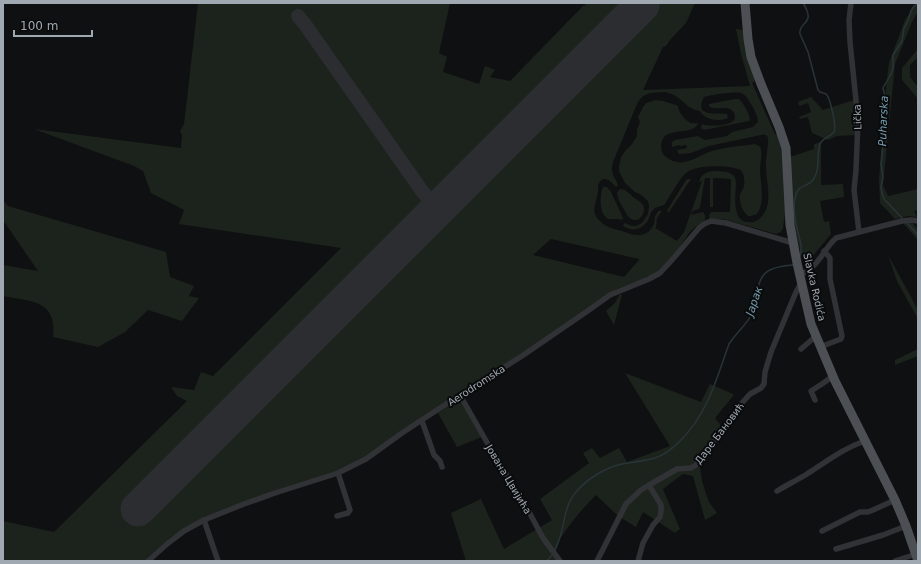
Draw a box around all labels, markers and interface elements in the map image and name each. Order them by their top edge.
scale bar [14,12,92,38]
text: 100 m [20,19,58,33]
water label: Puharska [876,95,891,147]
street label: Lička [852,104,863,130]
street label: Slavka Rodića [801,252,828,322]
water label: Јарак [743,284,766,320]
street label: Aerodromska [446,363,507,408]
street label: Даре Бановић [693,400,746,466]
street label: Јована Цвијића [483,442,534,516]

